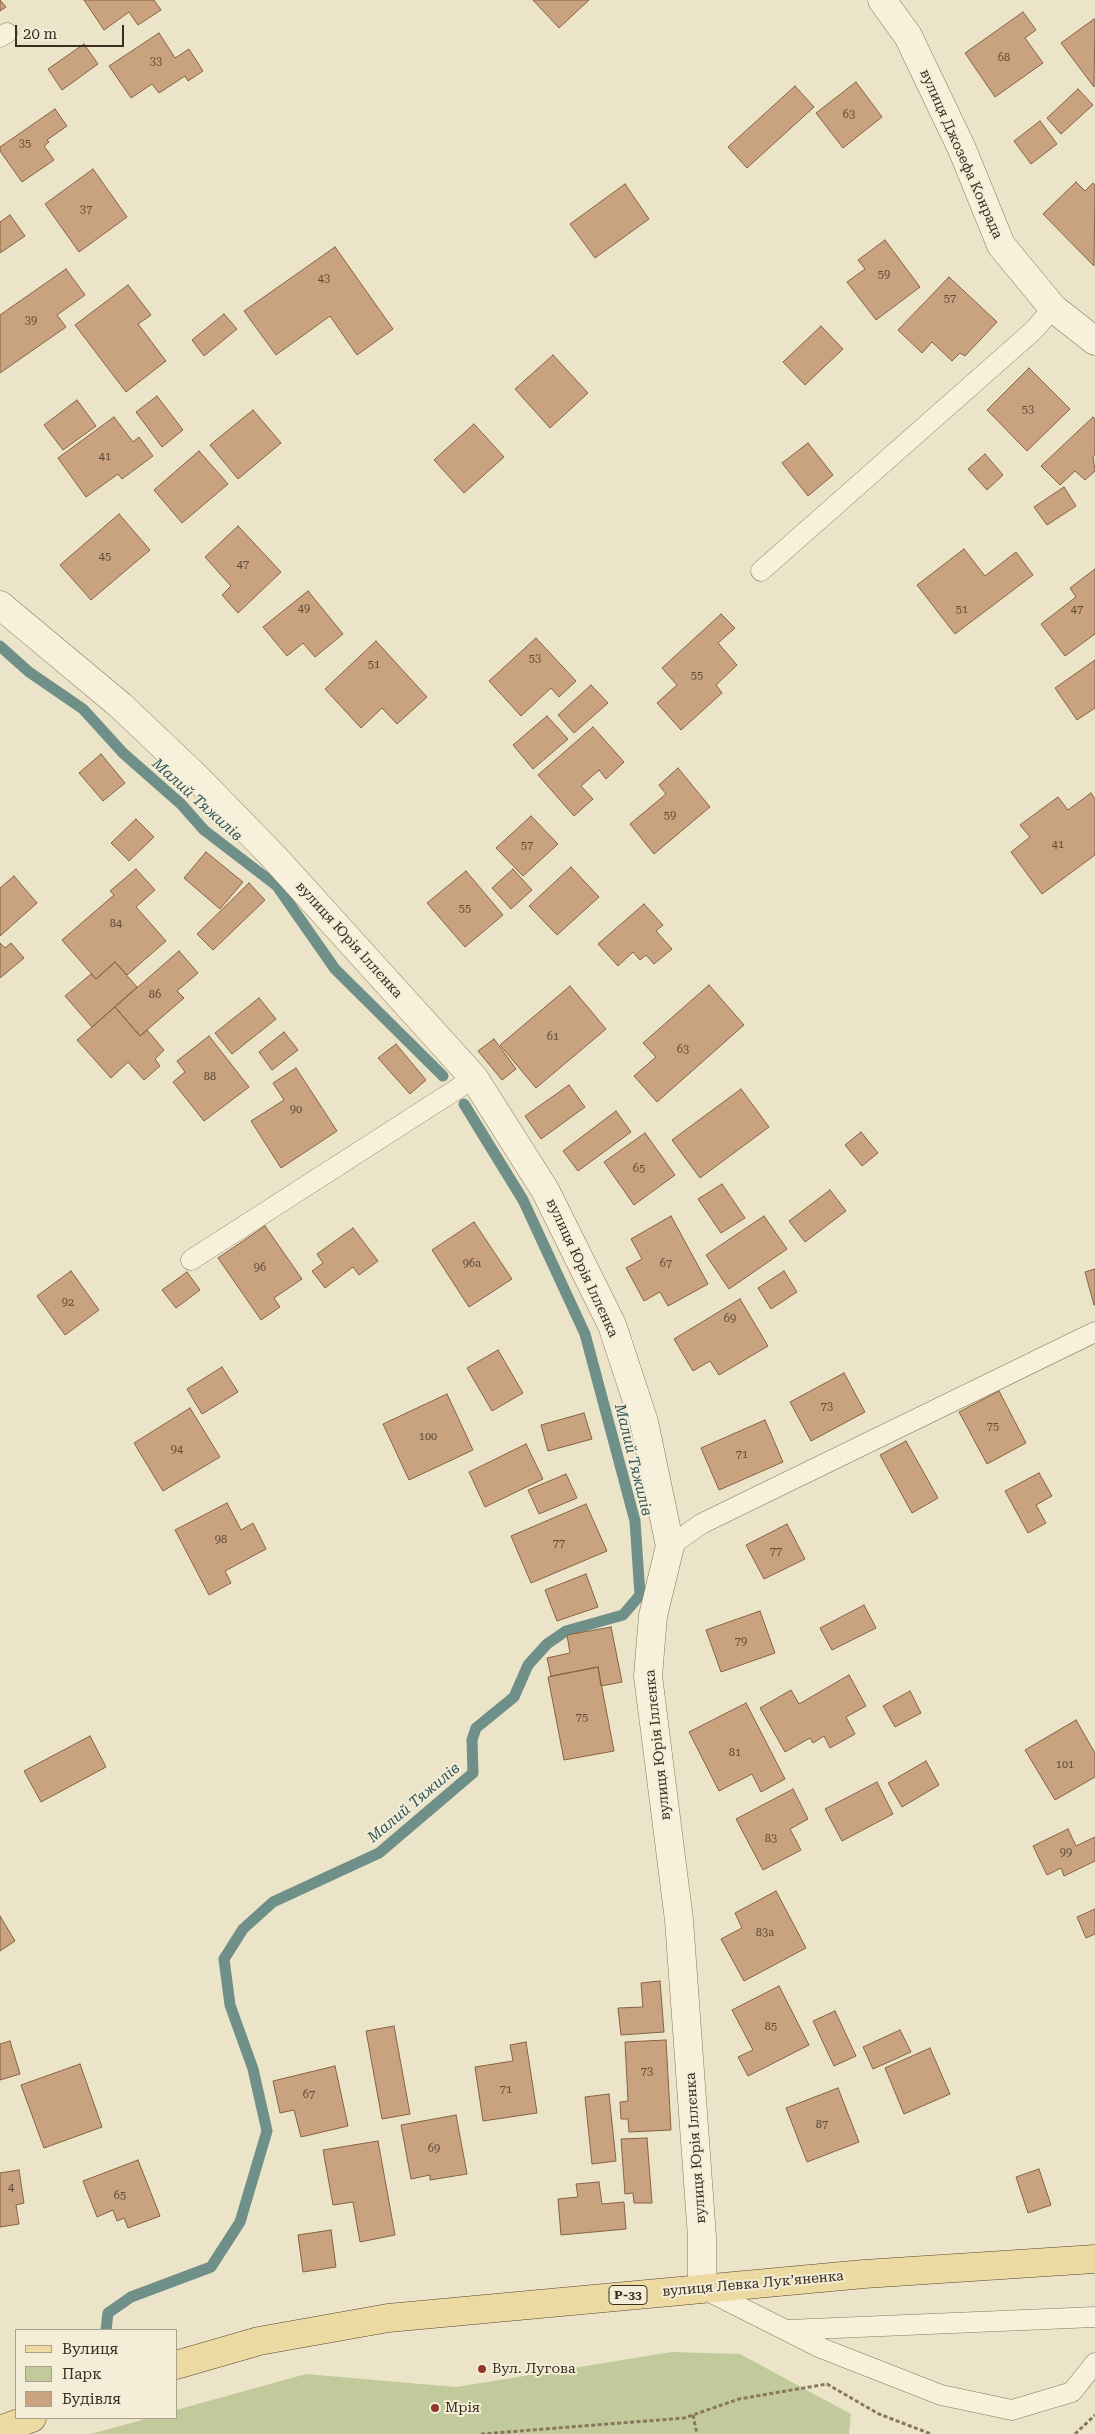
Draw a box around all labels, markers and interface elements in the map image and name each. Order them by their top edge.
scale bar [18,15,126,47]
text: 20 m [23,25,57,43]
house number: 68 [998,51,1010,65]
house number: 33 [150,55,162,69]
street label: вулиця Джозефа Конрада [916,67,1006,241]
house number: 63 [843,108,855,122]
house number: 35 [19,137,31,151]
house number: 37 [80,203,92,217]
house number: 59 [878,268,890,282]
house number: 43 [318,272,330,286]
house number: 57 [944,292,956,306]
house number: 39 [25,314,37,328]
house number: 53 [1022,403,1034,417]
house number: 41 [99,450,111,464]
house number: 45 [99,550,111,564]
house number: 47 [237,558,249,572]
house number: 49 [298,602,310,616]
house number: 51 [956,603,968,617]
house number: 47 [1071,603,1083,617]
house number: 53 [529,652,541,666]
house number: 51 [368,658,380,672]
house number: 55 [691,669,703,683]
water label: Малий Тяжилів [148,755,246,845]
house number: 59 [664,809,676,823]
house number: 41 [1052,838,1064,852]
house number: 57 [521,839,533,853]
street label: вулиця Юрія Іллєнка [292,878,406,1002]
house number: 55 [459,902,471,916]
house number: 84 [110,917,122,931]
house number: 86 [149,988,161,1002]
house number: 61 [547,1030,559,1044]
house number: 63 [677,1043,689,1057]
house number: 88 [204,1070,216,1084]
house number: 90 [290,1103,302,1117]
house number: 65 [633,1162,645,1176]
street label: вулиця Юрія Іллєнка [542,1196,622,1340]
house number: 96а [463,1257,481,1271]
house number: 67 [660,1257,672,1271]
house number: 96 [254,1261,266,1275]
house number: 92 [62,1296,74,1310]
house number: 69 [724,1312,736,1326]
house number: 73 [821,1400,833,1414]
water label: Малий Тяжилів [610,1402,656,1518]
house number: 75 [987,1420,999,1434]
house number: 100 [419,1430,437,1444]
house number: 94 [171,1443,183,1457]
house number: 71 [736,1448,748,1462]
house number: 98 [215,1533,227,1547]
house number: 77 [553,1537,565,1551]
house number: 77 [770,1545,782,1559]
house number: 79 [735,1635,747,1649]
street label: вулиця Юрія Іллєнка [642,1669,674,1821]
house number: 75 [576,1711,588,1725]
house number: 81 [729,1746,741,1760]
house number: 101 [1056,1758,1074,1772]
water label: Малий Тяжилів [364,1759,464,1847]
house number: 83 [765,1832,777,1846]
house number: 99 [1060,1846,1072,1860]
house number: 83а [756,1926,774,1940]
house number: 85 [765,2020,777,2034]
house number: 73 [641,2065,653,2079]
street label: вулиця Юрія Іллєнка [682,2072,710,2224]
house number: 71 [500,2083,512,2097]
house number: 67 [303,2088,315,2102]
house number: 87 [816,2118,828,2132]
house number: 69 [428,2142,440,2156]
house number: 4 [8,2181,14,2195]
house number: 65 [114,2189,126,2203]
street label: вулиця Левка Лукʼяненка [662,2268,844,2300]
road number: Р-33 [609,2286,647,2304]
legend [15,2329,178,2419]
text: Вулиця [62,2340,118,2358]
place label: Вул. Лугова [492,2361,576,2377]
marker: Вул. Лугова [476,2363,488,2375]
text: Парк [62,2365,102,2383]
text: Будівля [62,2390,121,2408]
place label: Мрія [445,2400,480,2416]
marker: Мрія [429,2402,441,2414]

